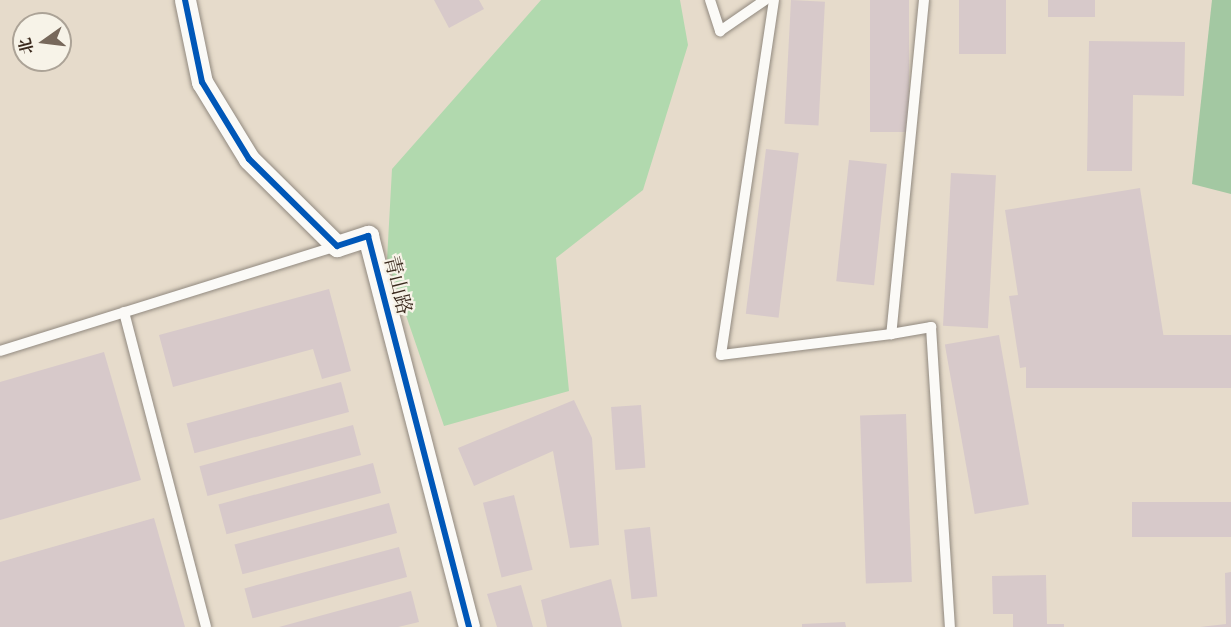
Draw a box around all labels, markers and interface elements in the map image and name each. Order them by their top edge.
north arrow [12,12,72,72]
text: 北 [14,36,38,56]
street label: 青山路 [379,253,417,317]

